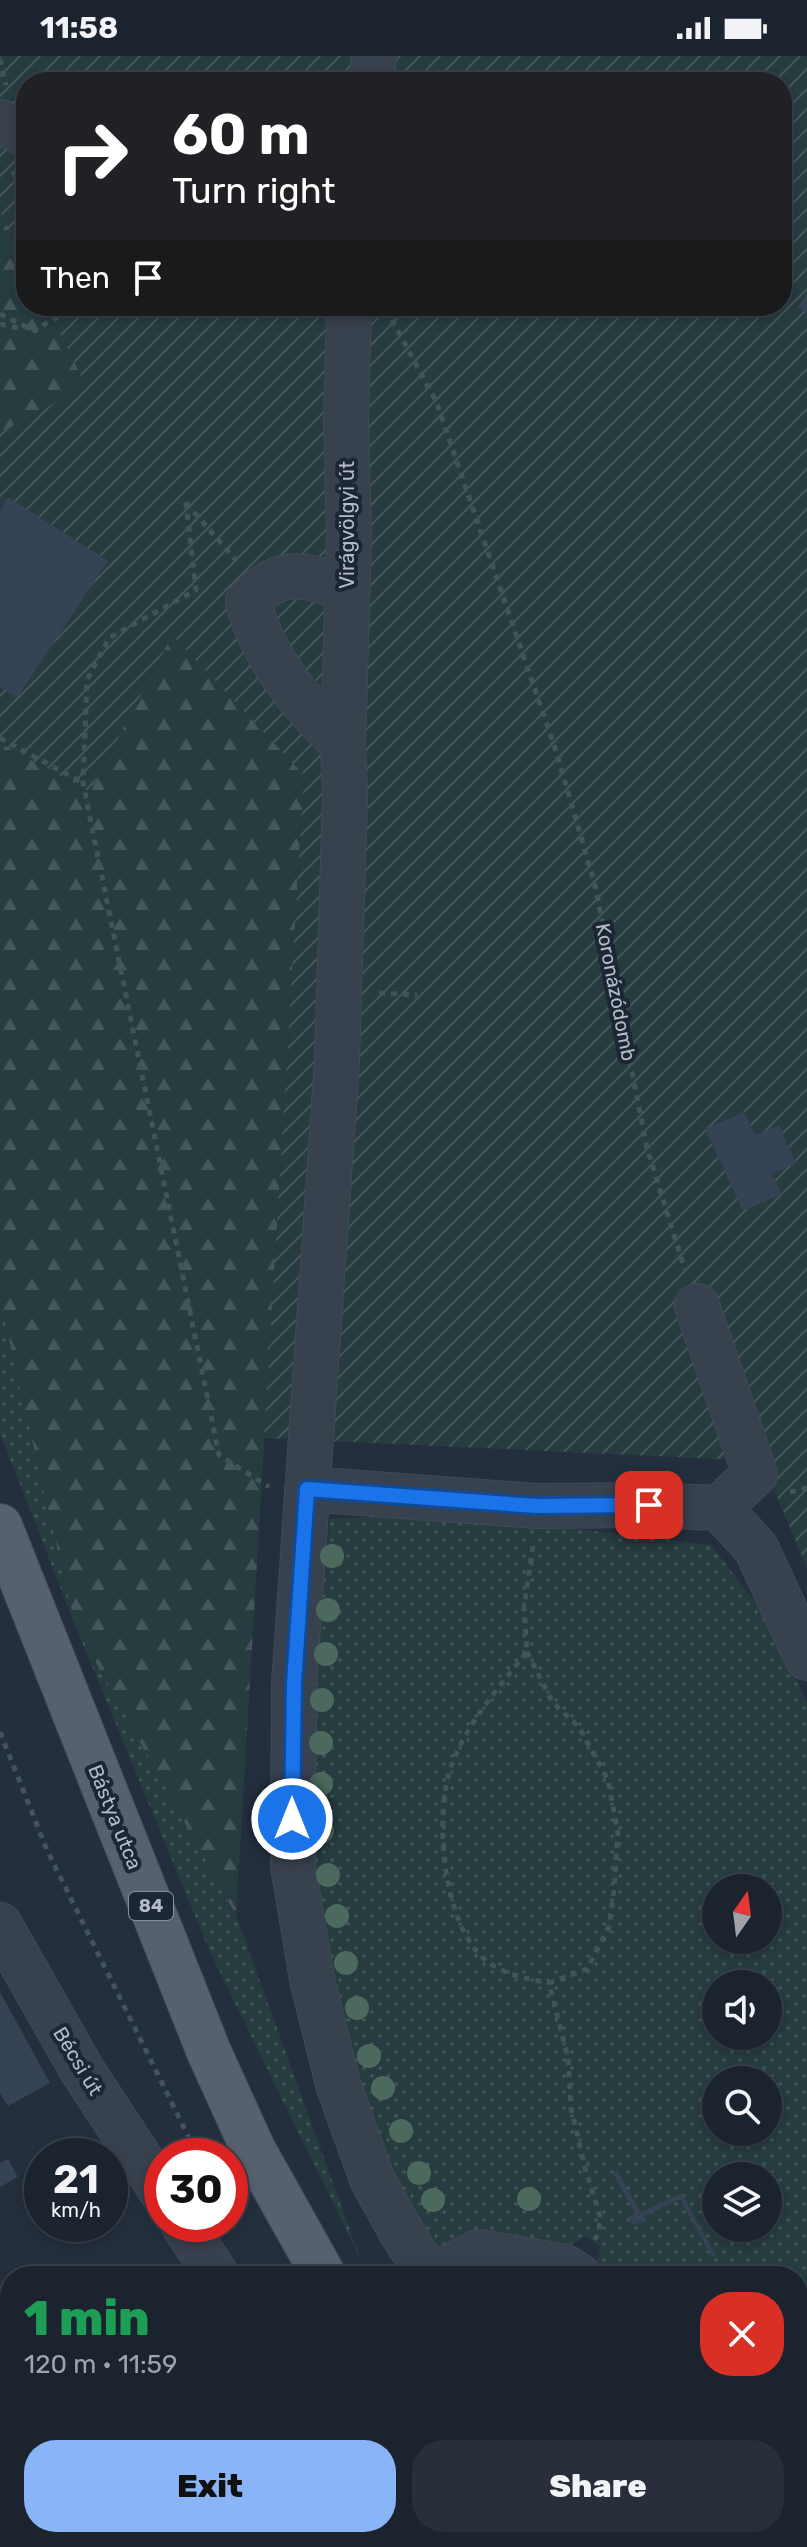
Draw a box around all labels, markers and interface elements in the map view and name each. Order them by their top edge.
text: 11:58 [40,10,118,46]
text: 60 m [172,102,310,168]
icon: right [40,104,144,208]
text: Turn right [172,169,336,212]
icon: arrive [126,256,170,300]
text: Then [40,260,110,296]
street label: Virágvölgyi út [335,461,359,589]
street label: Koronázódomb [591,921,641,1063]
pin [615,1471,683,1539]
icon: arrive [627,1483,671,1527]
street label: Bástya utca [83,1761,147,1873]
position arrow [250,1777,334,1861]
north arrow [702,1874,782,1954]
map controls [702,1874,782,2242]
road number: 84 [129,1892,173,1920]
button: sound [702,1970,782,2050]
street label: Bécsi út [48,2023,108,2100]
button: search [702,2066,782,2146]
speed limit sign: 30 [144,2138,248,2242]
text: 21 [53,2156,99,2203]
button: layers [702,2162,782,2242]
text: km/h [51,2198,101,2222]
text: 1 min [24,2290,150,2347]
button: close [700,2292,784,2376]
text: 120 m · 11:59 [24,2349,177,2380]
button: Exit [24,2440,396,2532]
button: Share [412,2440,784,2532]

